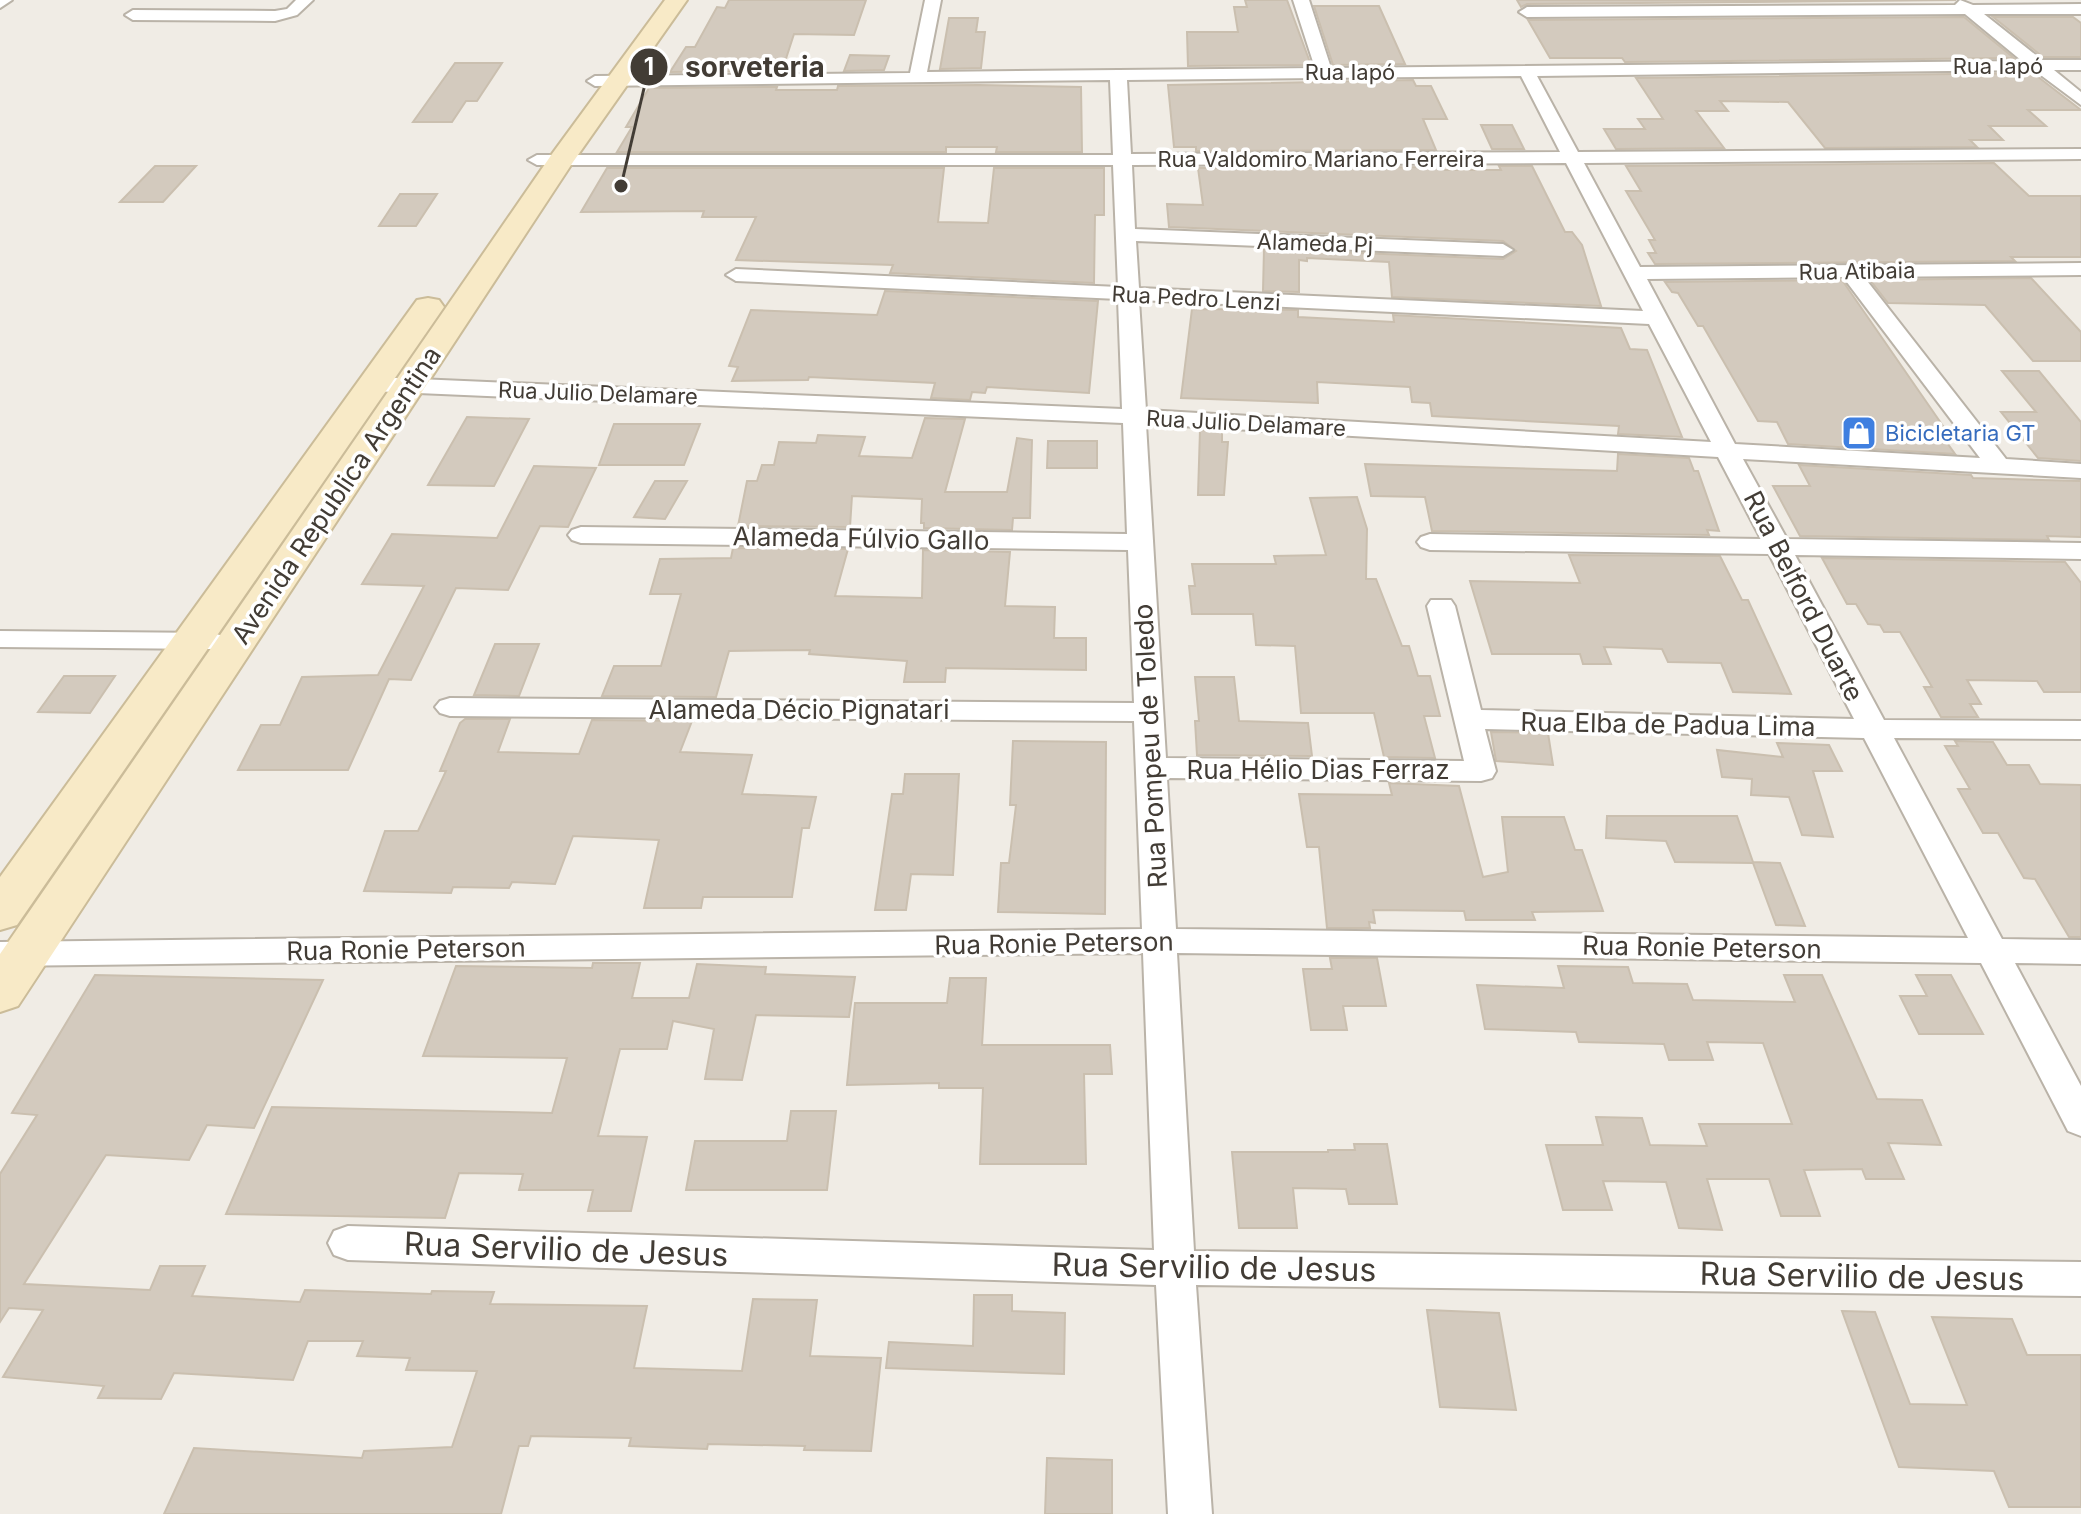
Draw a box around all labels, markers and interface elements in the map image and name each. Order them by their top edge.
callout: sorveteria [629,41,841,93]
text: sorveteria [685,50,825,84]
text: 1 [644,52,654,81]
street label: Rua Iapó [1953,53,2043,79]
street label: Rua Iapó [1305,59,1395,85]
street label: Rua Valdomiro Mariano Ferreira [1157,146,1485,172]
street label: Alameda Pj [1256,228,1374,258]
street label: Rua Atibaia [1798,257,1916,285]
street label: Rua Pedro Lenzi [1111,281,1281,315]
street label: Avenida Republica Argentina [225,341,447,649]
street label: Rua Julio Delamare [498,377,698,409]
street label: Rua Julio Delamare [1145,405,1347,441]
shop icon: Bicicletaria GT [1840,414,1878,452]
place label: Bicicletaria GT [1885,420,2035,446]
street label: Rua Belford Duarte [1738,486,1870,706]
street label: Alameda Fúlvio Gallo [732,520,990,556]
street label: Rua Pompeu de Toledo [1127,603,1173,889]
street label: Alameda Décio Pignatari [648,694,950,725]
street label: Rua Elba de Padua Lima [1520,706,1816,742]
street label: Rua Hélio Dias Ferraz [1186,754,1450,785]
street label: Rua Ronie Peterson [934,925,1174,961]
street label: Rua Ronie Peterson [1582,929,1822,965]
street label: Rua Ronie Peterson [286,931,526,967]
street label: Rua Servilio de Jesus [403,1224,729,1274]
street label: Rua Servilio de Jesus [1051,1245,1377,1289]
street label: Rua Servilio de Jesus [1699,1254,2025,1298]

